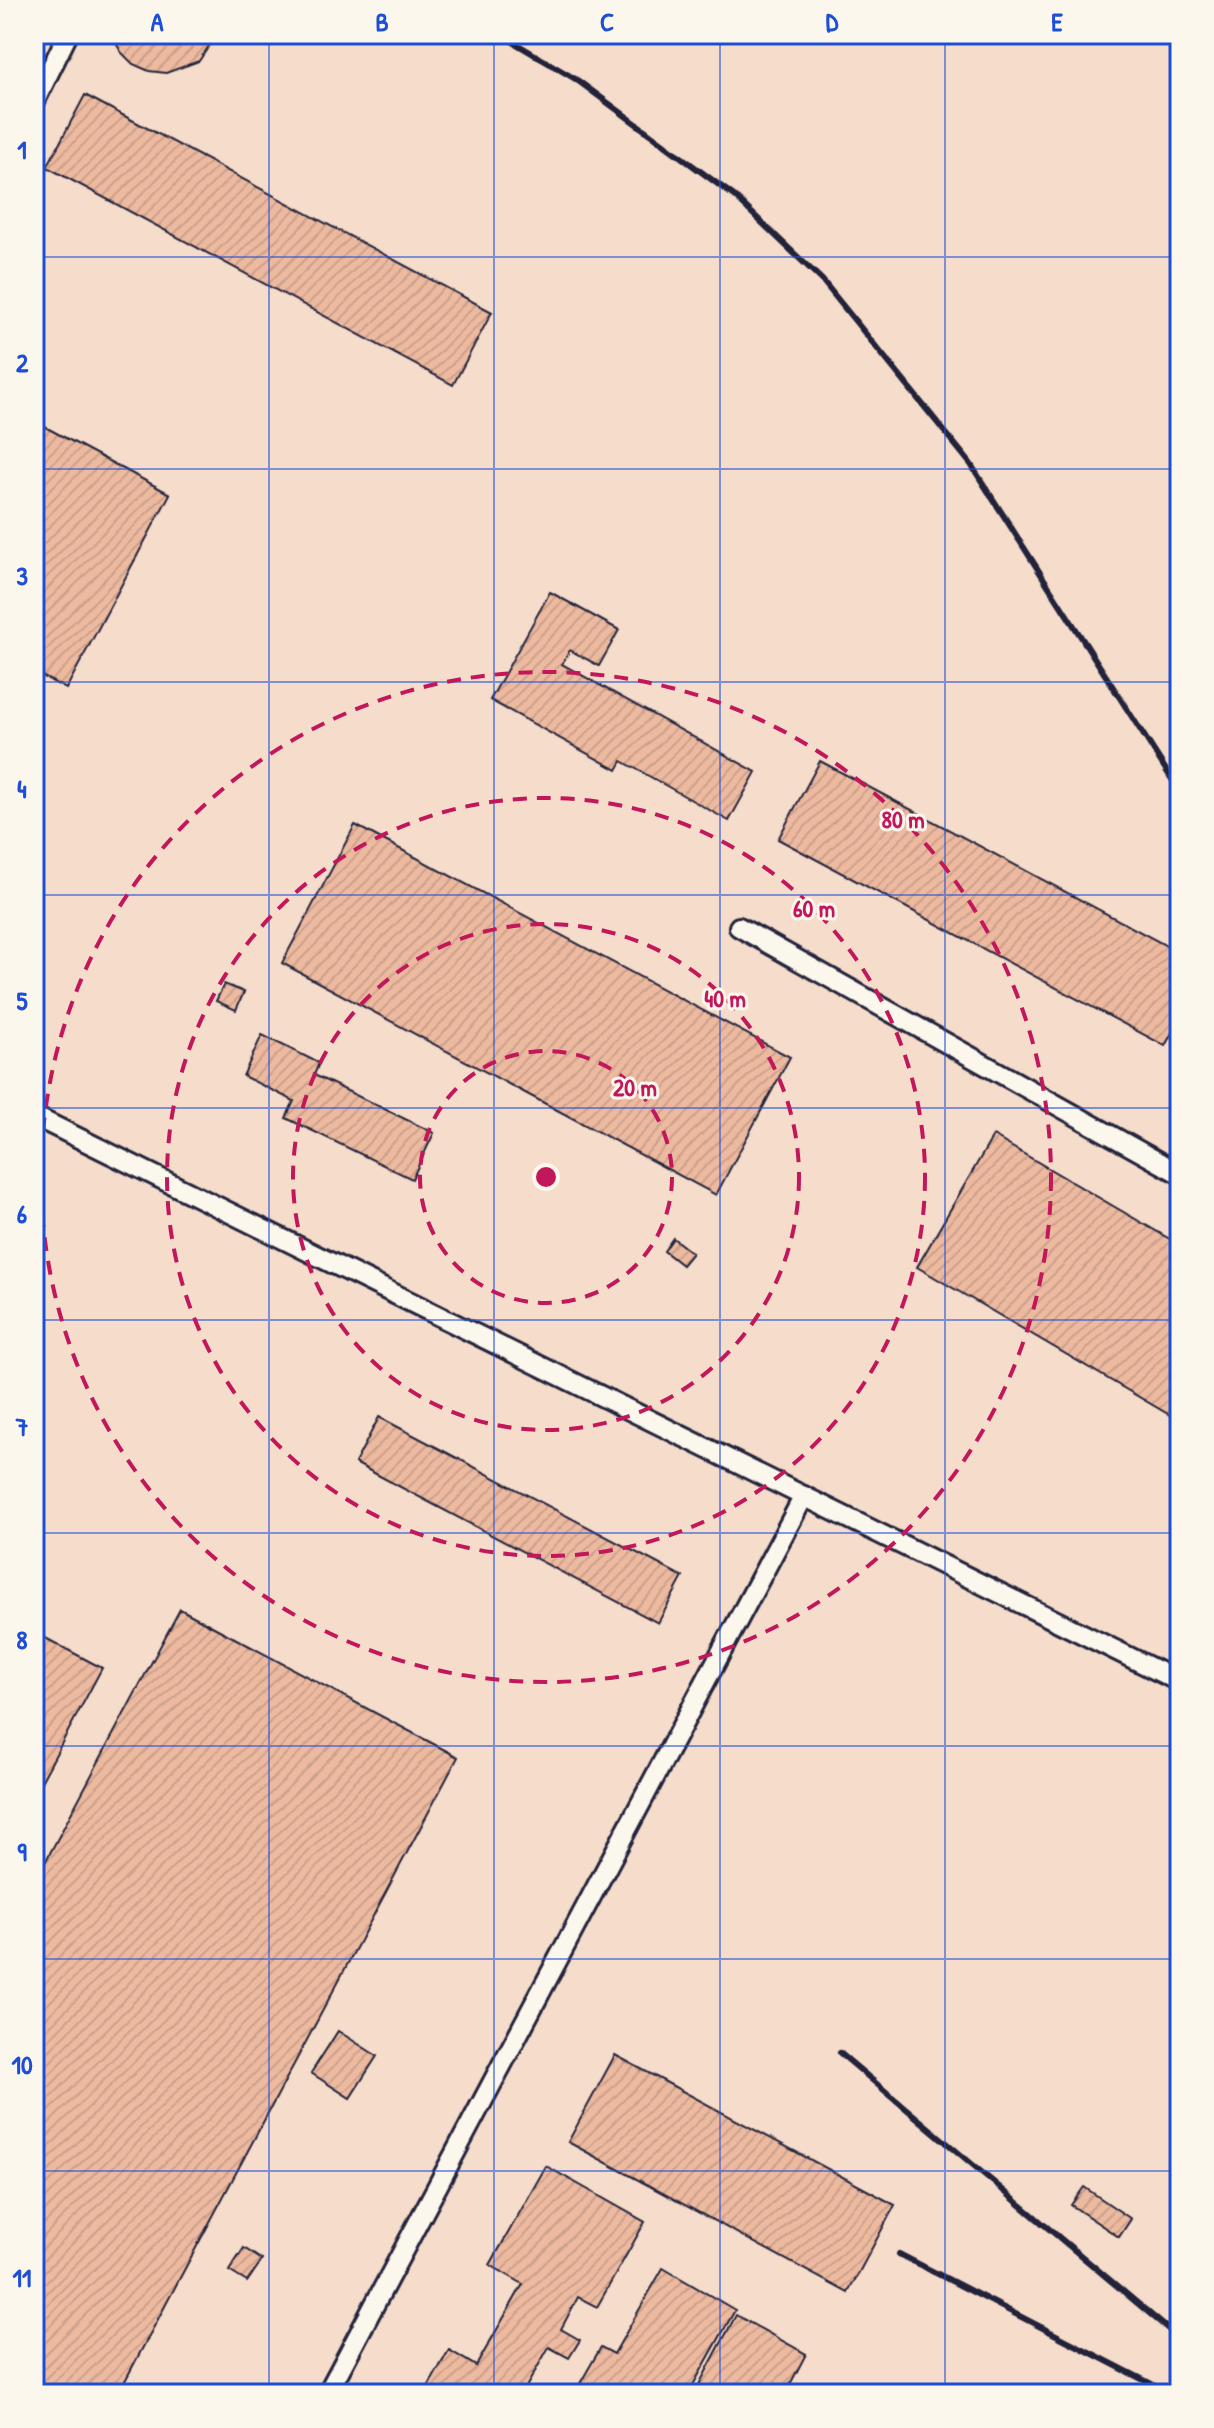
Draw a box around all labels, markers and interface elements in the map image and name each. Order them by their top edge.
text: A [151,4,164,39]
text: B [375,4,389,39]
text: C [600,4,614,39]
text: D [826,4,839,39]
text: E [1051,4,1063,39]
text: 1 [17,132,27,167]
text: 2 [16,345,29,380]
text: 3 [16,558,28,593]
text: 4 [17,771,27,806]
text: 80 m [882,803,924,835]
text: 60 m [793,892,835,924]
text: 40 m [704,982,746,1014]
text: 5 [17,983,28,1018]
text: 20 m [613,1071,657,1103]
centre of rings [532,1163,560,1191]
text: 6 [17,1196,28,1231]
text: 7 [15,1409,29,1444]
text: 8 [16,1622,28,1657]
text: 9 [17,1834,27,1869]
text: 10 [11,2047,33,2082]
text: 11 [13,2260,31,2295]

